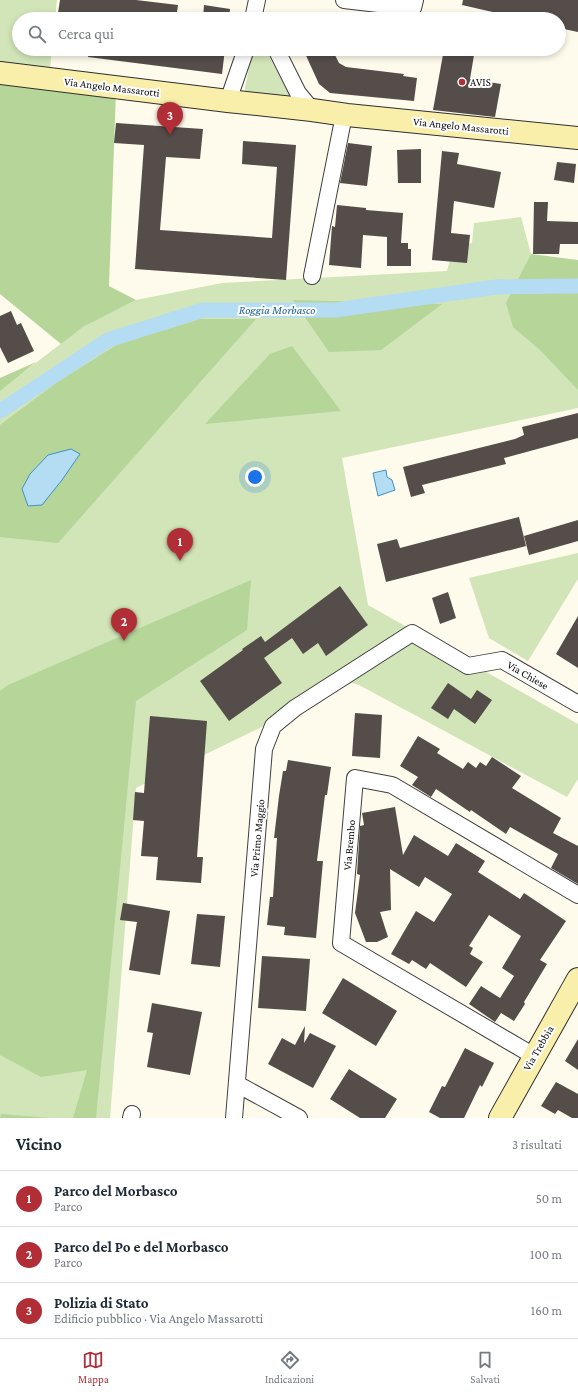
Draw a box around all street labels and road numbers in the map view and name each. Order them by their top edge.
street label: Via Angelo Massarotti [63,75,161,100]
street label: Via Angelo Massarotti [413,115,510,138]
street label: Via Chiese [505,658,551,692]
street label: Via Primo Maggio [248,798,267,877]
street label: Via Brembo [341,819,357,871]
street label: Via Trebbia [520,1023,556,1073]

